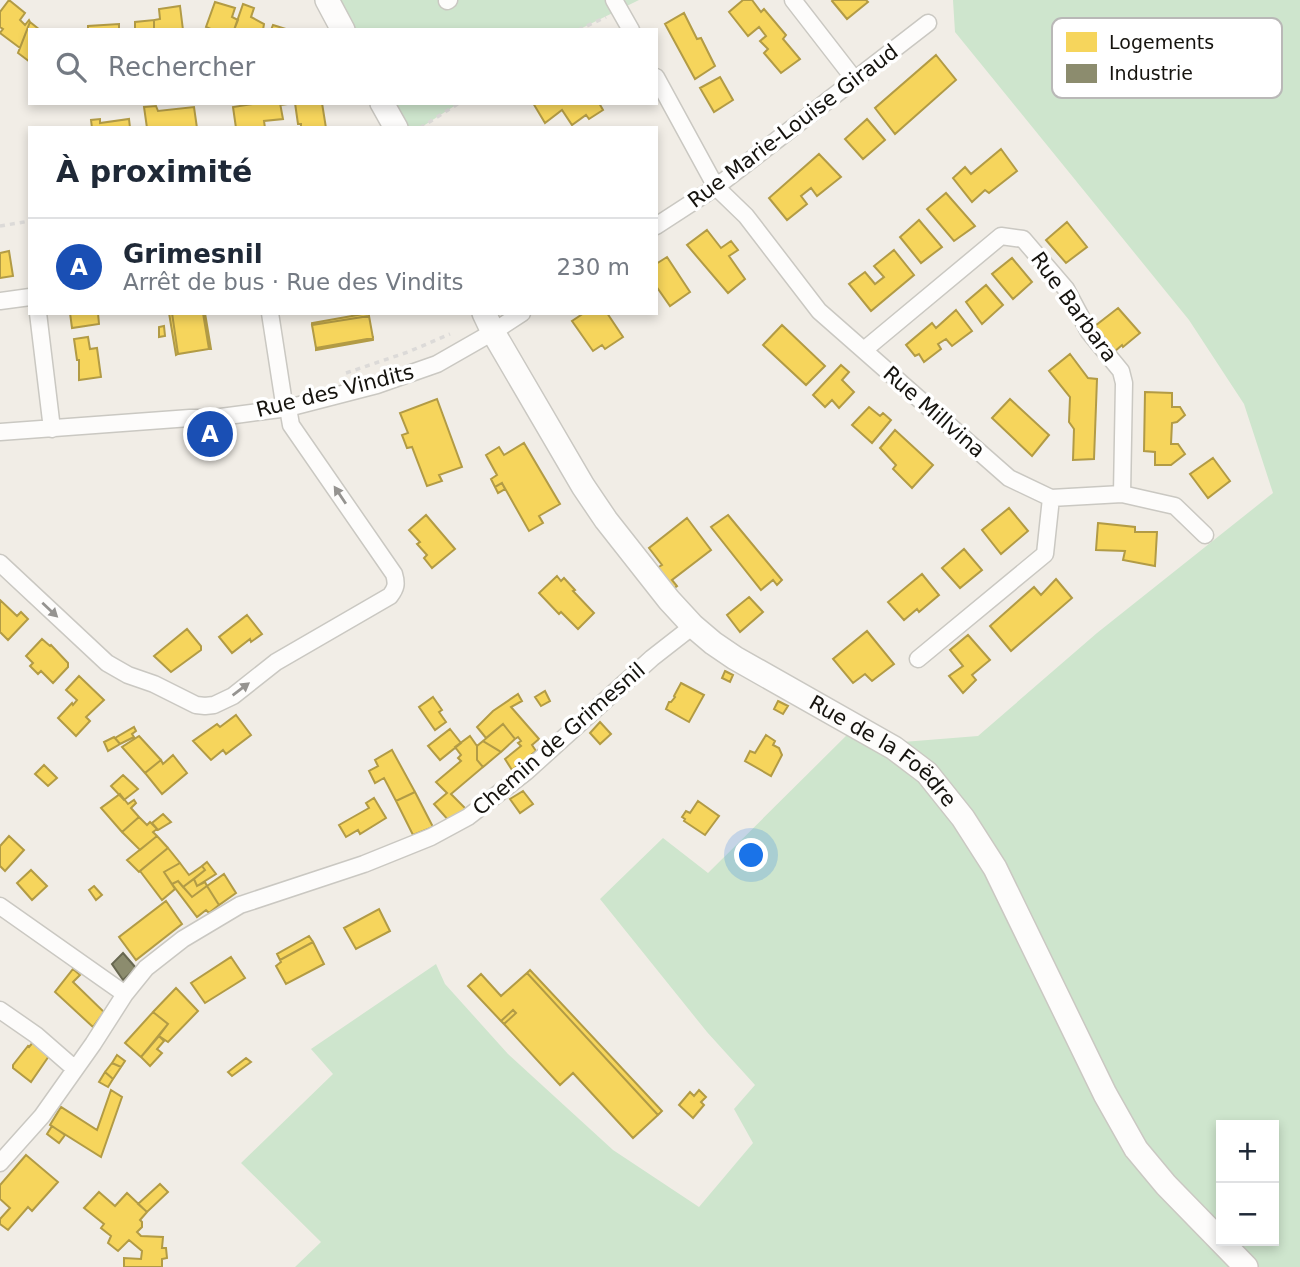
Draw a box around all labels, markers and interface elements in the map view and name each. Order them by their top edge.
legend [1052,18,1282,98]
search box [28,28,658,105]
text: Logements [1109,31,1214,53]
street label: Rue Marie-Louise Giraud [683,39,903,213]
icon: search [52,48,90,86]
text: Rechercher [108,52,255,82]
text: Industrie [1109,62,1193,84]
text: À proximité [56,154,252,189]
text: Grimesnil [123,239,263,269]
street label: Rue Barbara [1026,247,1122,367]
text: A [70,254,88,280]
text: 230 m [556,254,630,280]
text: Arrêt de bus · Rue des Vindits [123,269,464,295]
street label: Rue des Vindits [254,360,416,422]
street label: Rue Millvina [878,361,990,463]
pin: A [187,408,233,460]
one-way arrow [333,485,346,505]
one-way arrow [41,601,58,617]
street label: Chemin de Grimesnil [468,658,650,820]
one-way arrow [232,681,250,696]
street label: Rue de la Foëdre [805,691,961,811]
your location [734,838,768,872]
map controls [1216,1120,1279,1246]
button: + [1216,1120,1279,1183]
button: − [1216,1183,1279,1246]

